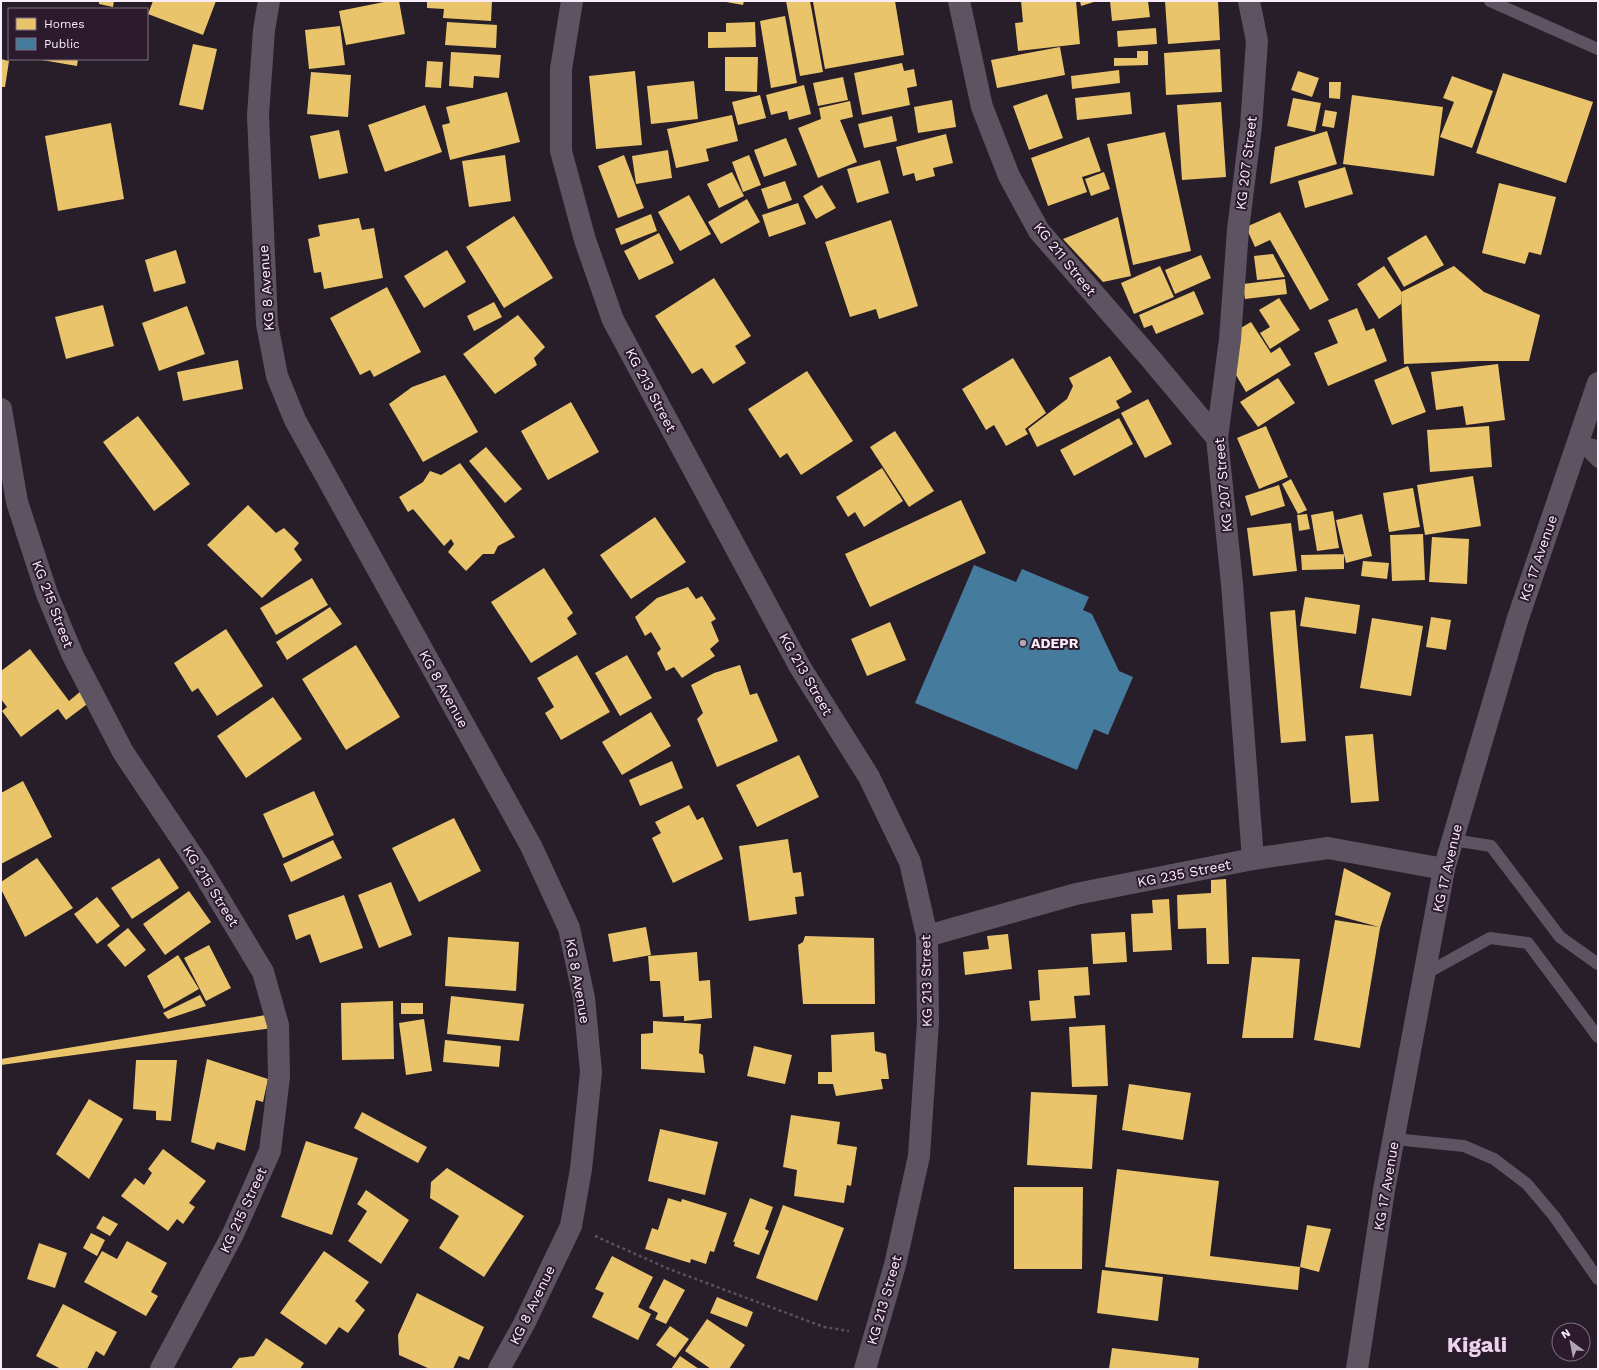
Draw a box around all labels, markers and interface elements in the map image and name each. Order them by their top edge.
legend [8,8,148,60]
text: Homes [44,17,85,31]
text: Public [44,37,80,51]
street label: KG 207 Street [1232,115,1260,211]
street label: KG 211 Street [1031,219,1100,299]
street label: KG 8 Avenue [255,245,277,331]
street label: KG 213 Street [622,345,680,435]
street label: KG 207 Street [1211,437,1235,533]
street label: KG 17 Avenue [1516,513,1560,603]
street label: KG 215 Street [29,558,77,650]
street label: KG 213 Street [776,630,836,718]
place label: ADEPR [1031,635,1079,651]
marker: ADEPR [1018,638,1028,648]
street label: KG 8 Avenue [416,647,472,731]
street label: KG 17 Avenue [1429,822,1465,914]
street label: KG 215 Street [180,843,242,930]
street label: KG 235 Street [1136,856,1232,890]
street label: KG 213 Street [917,935,935,1027]
street label: KG 8 Avenue [563,937,593,1025]
street label: KG 17 Avenue [1370,1140,1402,1232]
street label: KG 215 Street [216,1165,270,1255]
street label: KG 213 Street [864,1253,904,1347]
street label: KG 8 Avenue [506,1263,558,1347]
north arrow [1551,1322,1591,1362]
text: N [1559,1326,1573,1342]
district label: Kigali [1447,1332,1507,1357]

